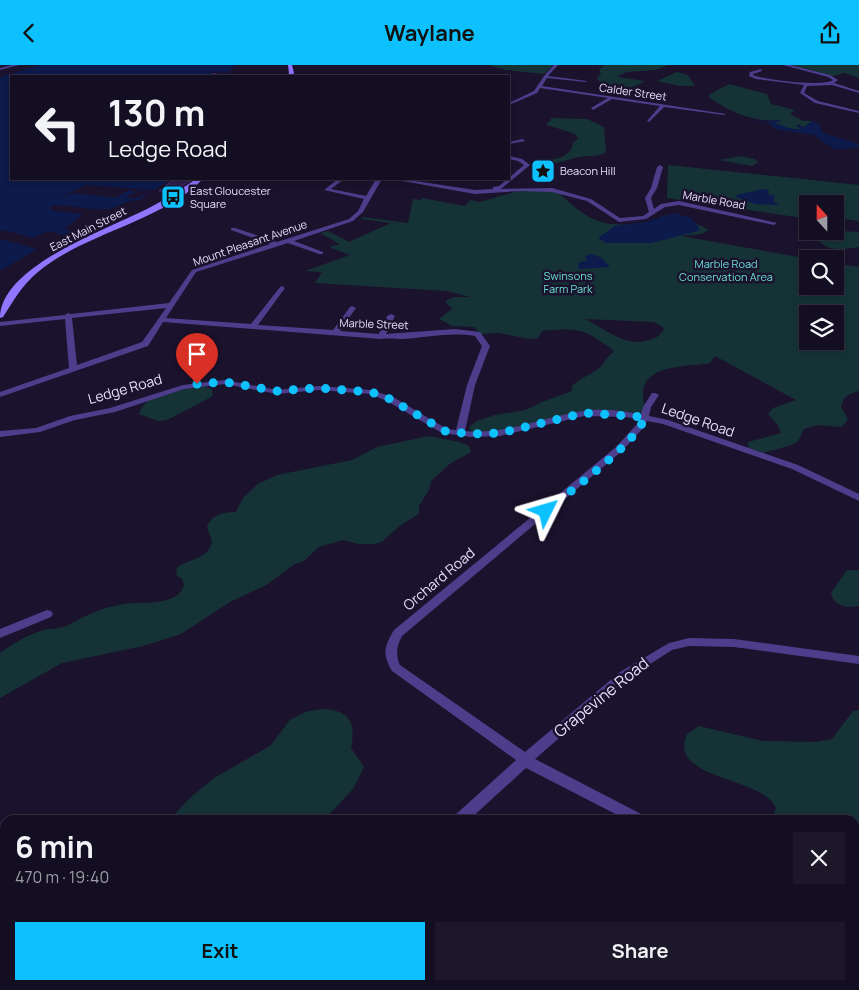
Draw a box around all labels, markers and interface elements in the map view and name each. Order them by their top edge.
text: Waylane [384,18,475,48]
icon: back [15,19,43,47]
icon: share [816,19,844,47]
street label: Calder Street [598,79,668,104]
text: 130 m [108,89,205,137]
icon: left [25,95,90,160]
text: Ledge Road [108,134,228,164]
place icon: Beacon Hill [530,158,556,184]
place label: Beacon Hill [560,163,616,178]
place label: East Gloucester Square [190,183,271,211]
bus stop icon: East Gloucester Square [160,184,186,210]
street label: Marble Road [682,187,746,212]
north arrow [799,195,844,240]
map controls [799,195,844,350]
street label: East Main Street [47,203,128,254]
street label: Mount Pleasant Avenue [191,216,309,269]
button: search [799,250,844,295]
park label: Marble Road Conservation Area [679,256,773,284]
park label: Swinsons Farm Park [544,268,593,296]
button: layers [799,305,844,350]
street label: Marble Street [339,315,409,332]
pin [176,333,218,384]
icon: arrive [183,340,211,368]
street label: Ledge Road [86,369,164,408]
street label: Ledge Road [659,398,737,441]
position arrow [519,484,571,536]
street label: Orchard Road [399,543,479,614]
street label: Grapevine Road [549,652,653,742]
text: 6 min [15,826,94,867]
button: close [793,832,845,884]
text: 470 m · 19:40 [15,866,109,888]
button: Exit [15,922,425,980]
button: Share [435,922,845,980]

